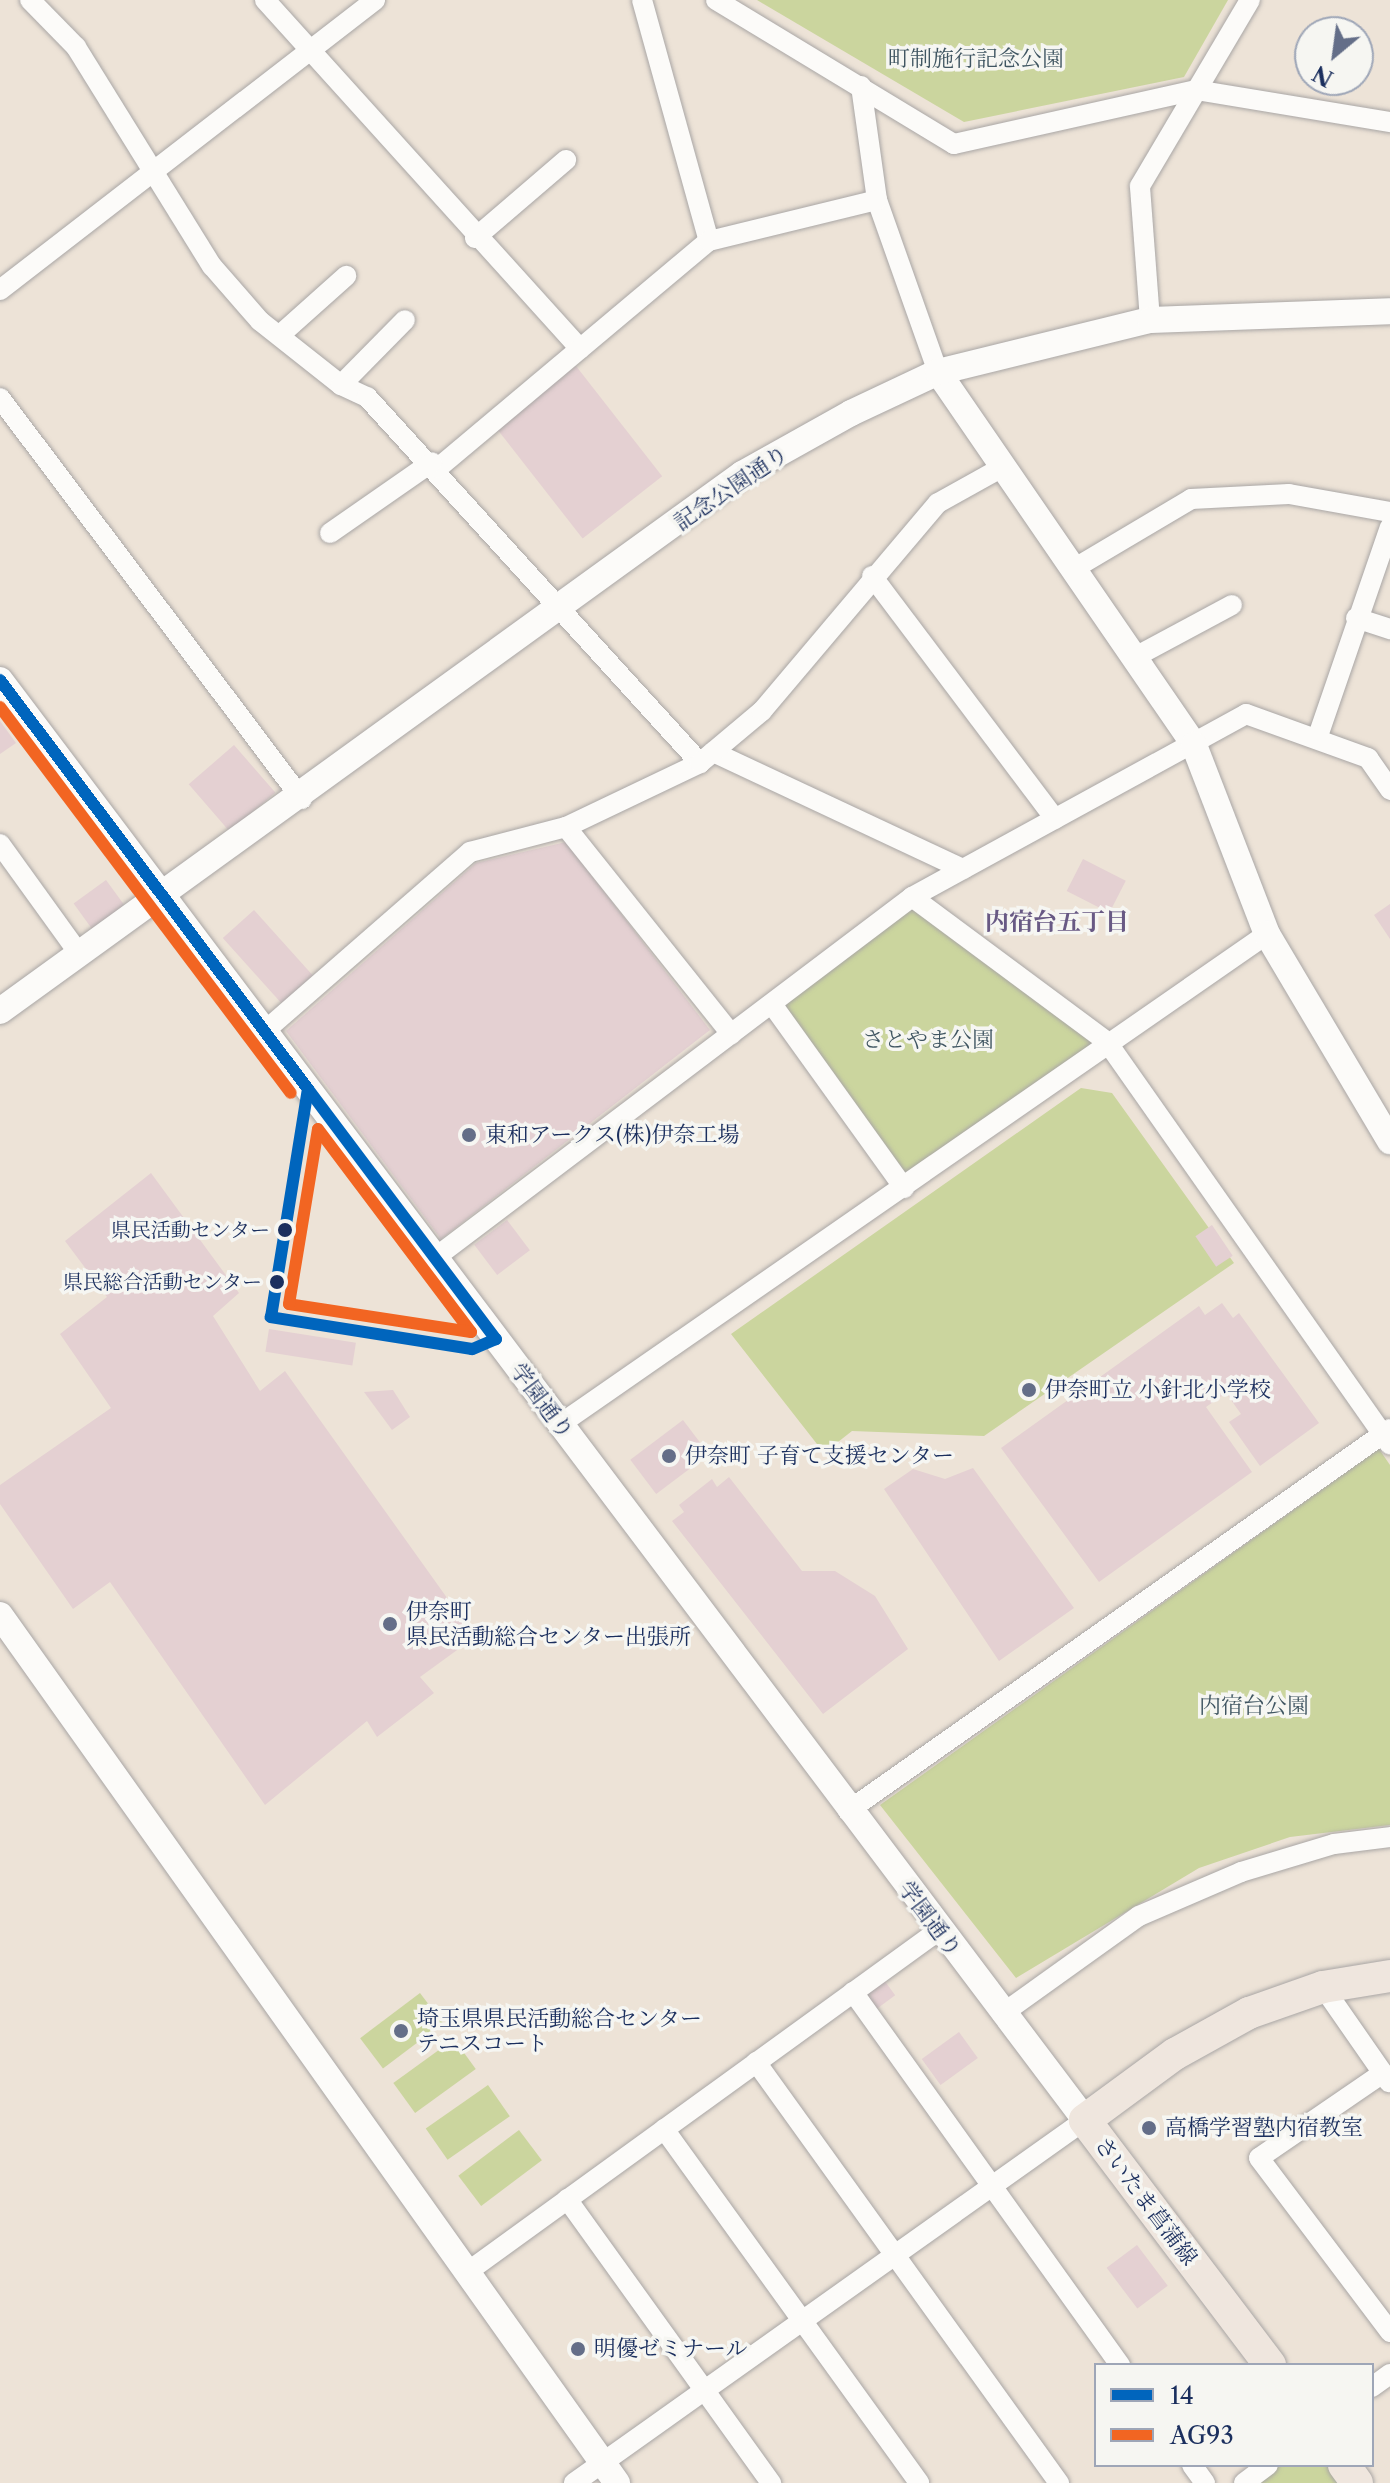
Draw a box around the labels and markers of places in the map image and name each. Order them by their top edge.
place label: 東和アークス(株)伊奈工場 [485,1122,740,1148]
marker: 東和アークス(株)伊奈工場 [460,1126,478,1144]
place label: 県民活動センター [110,1218,270,1242]
marker: 県民活動センター [277,1222,293,1238]
place label: 県民総合活動センター [62,1270,262,1294]
marker: 県民総合活動センター [269,1274,285,1290]
place label: 伊奈町立 小針北小学校 [1045,1377,1271,1403]
marker: 伊奈町立 小針北小学校 [1020,1381,1038,1399]
place label: 伊奈町 子育て支援センター [685,1443,955,1469]
marker: 伊奈町 子育て支援センター [660,1447,678,1465]
place label: 伊奈町 県民活動総合センター出張所 [406,1598,692,1650]
marker: 伊奈町 県民活動総合センター出張所 [381,1615,399,1633]
place label: 埼玉県県民活動総合センター テニスコート [417,2005,703,2056]
marker: 埼玉県県民活動総合センター テニスコート [392,2022,410,2040]
place label: 高橋学習塾内宿教室 [1165,2115,1363,2141]
marker: 高橋学習塾内宿教室 [1140,2119,1158,2137]
place label: 明優ゼミナール [594,2336,748,2362]
marker: 明優ゼミナール [569,2340,587,2358]

